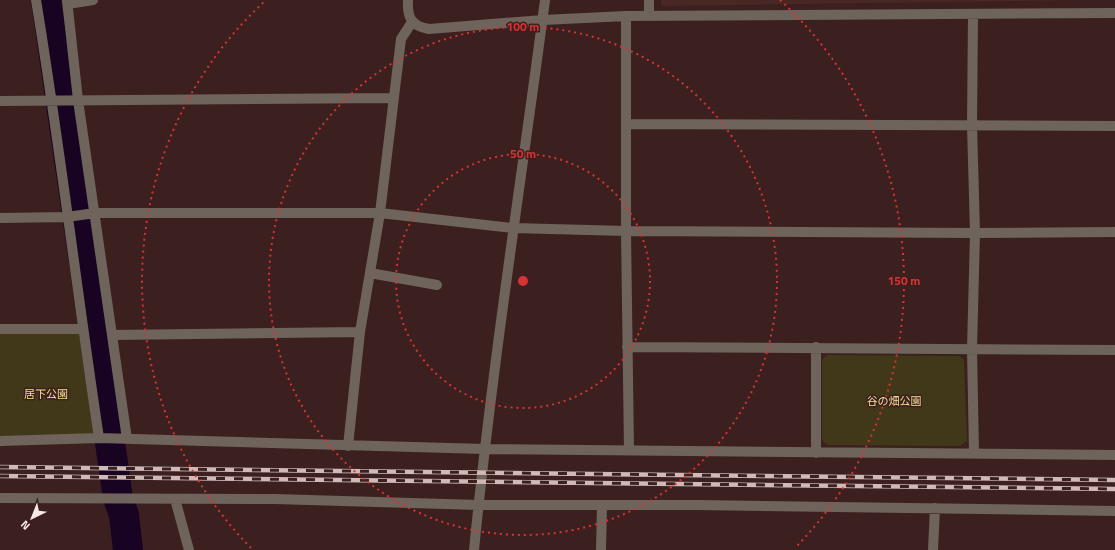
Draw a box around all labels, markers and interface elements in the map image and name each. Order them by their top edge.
text: 100 m [507,17,539,36]
text: 50 m [510,144,536,163]
text: 150 m [888,271,920,290]
centre of rings [516,274,530,288]
park label: 居下公園 [24,386,68,402]
park label: 谷の畑公園 [867,393,922,409]
north arrow [12,498,52,538]
text: N [17,517,33,534]

